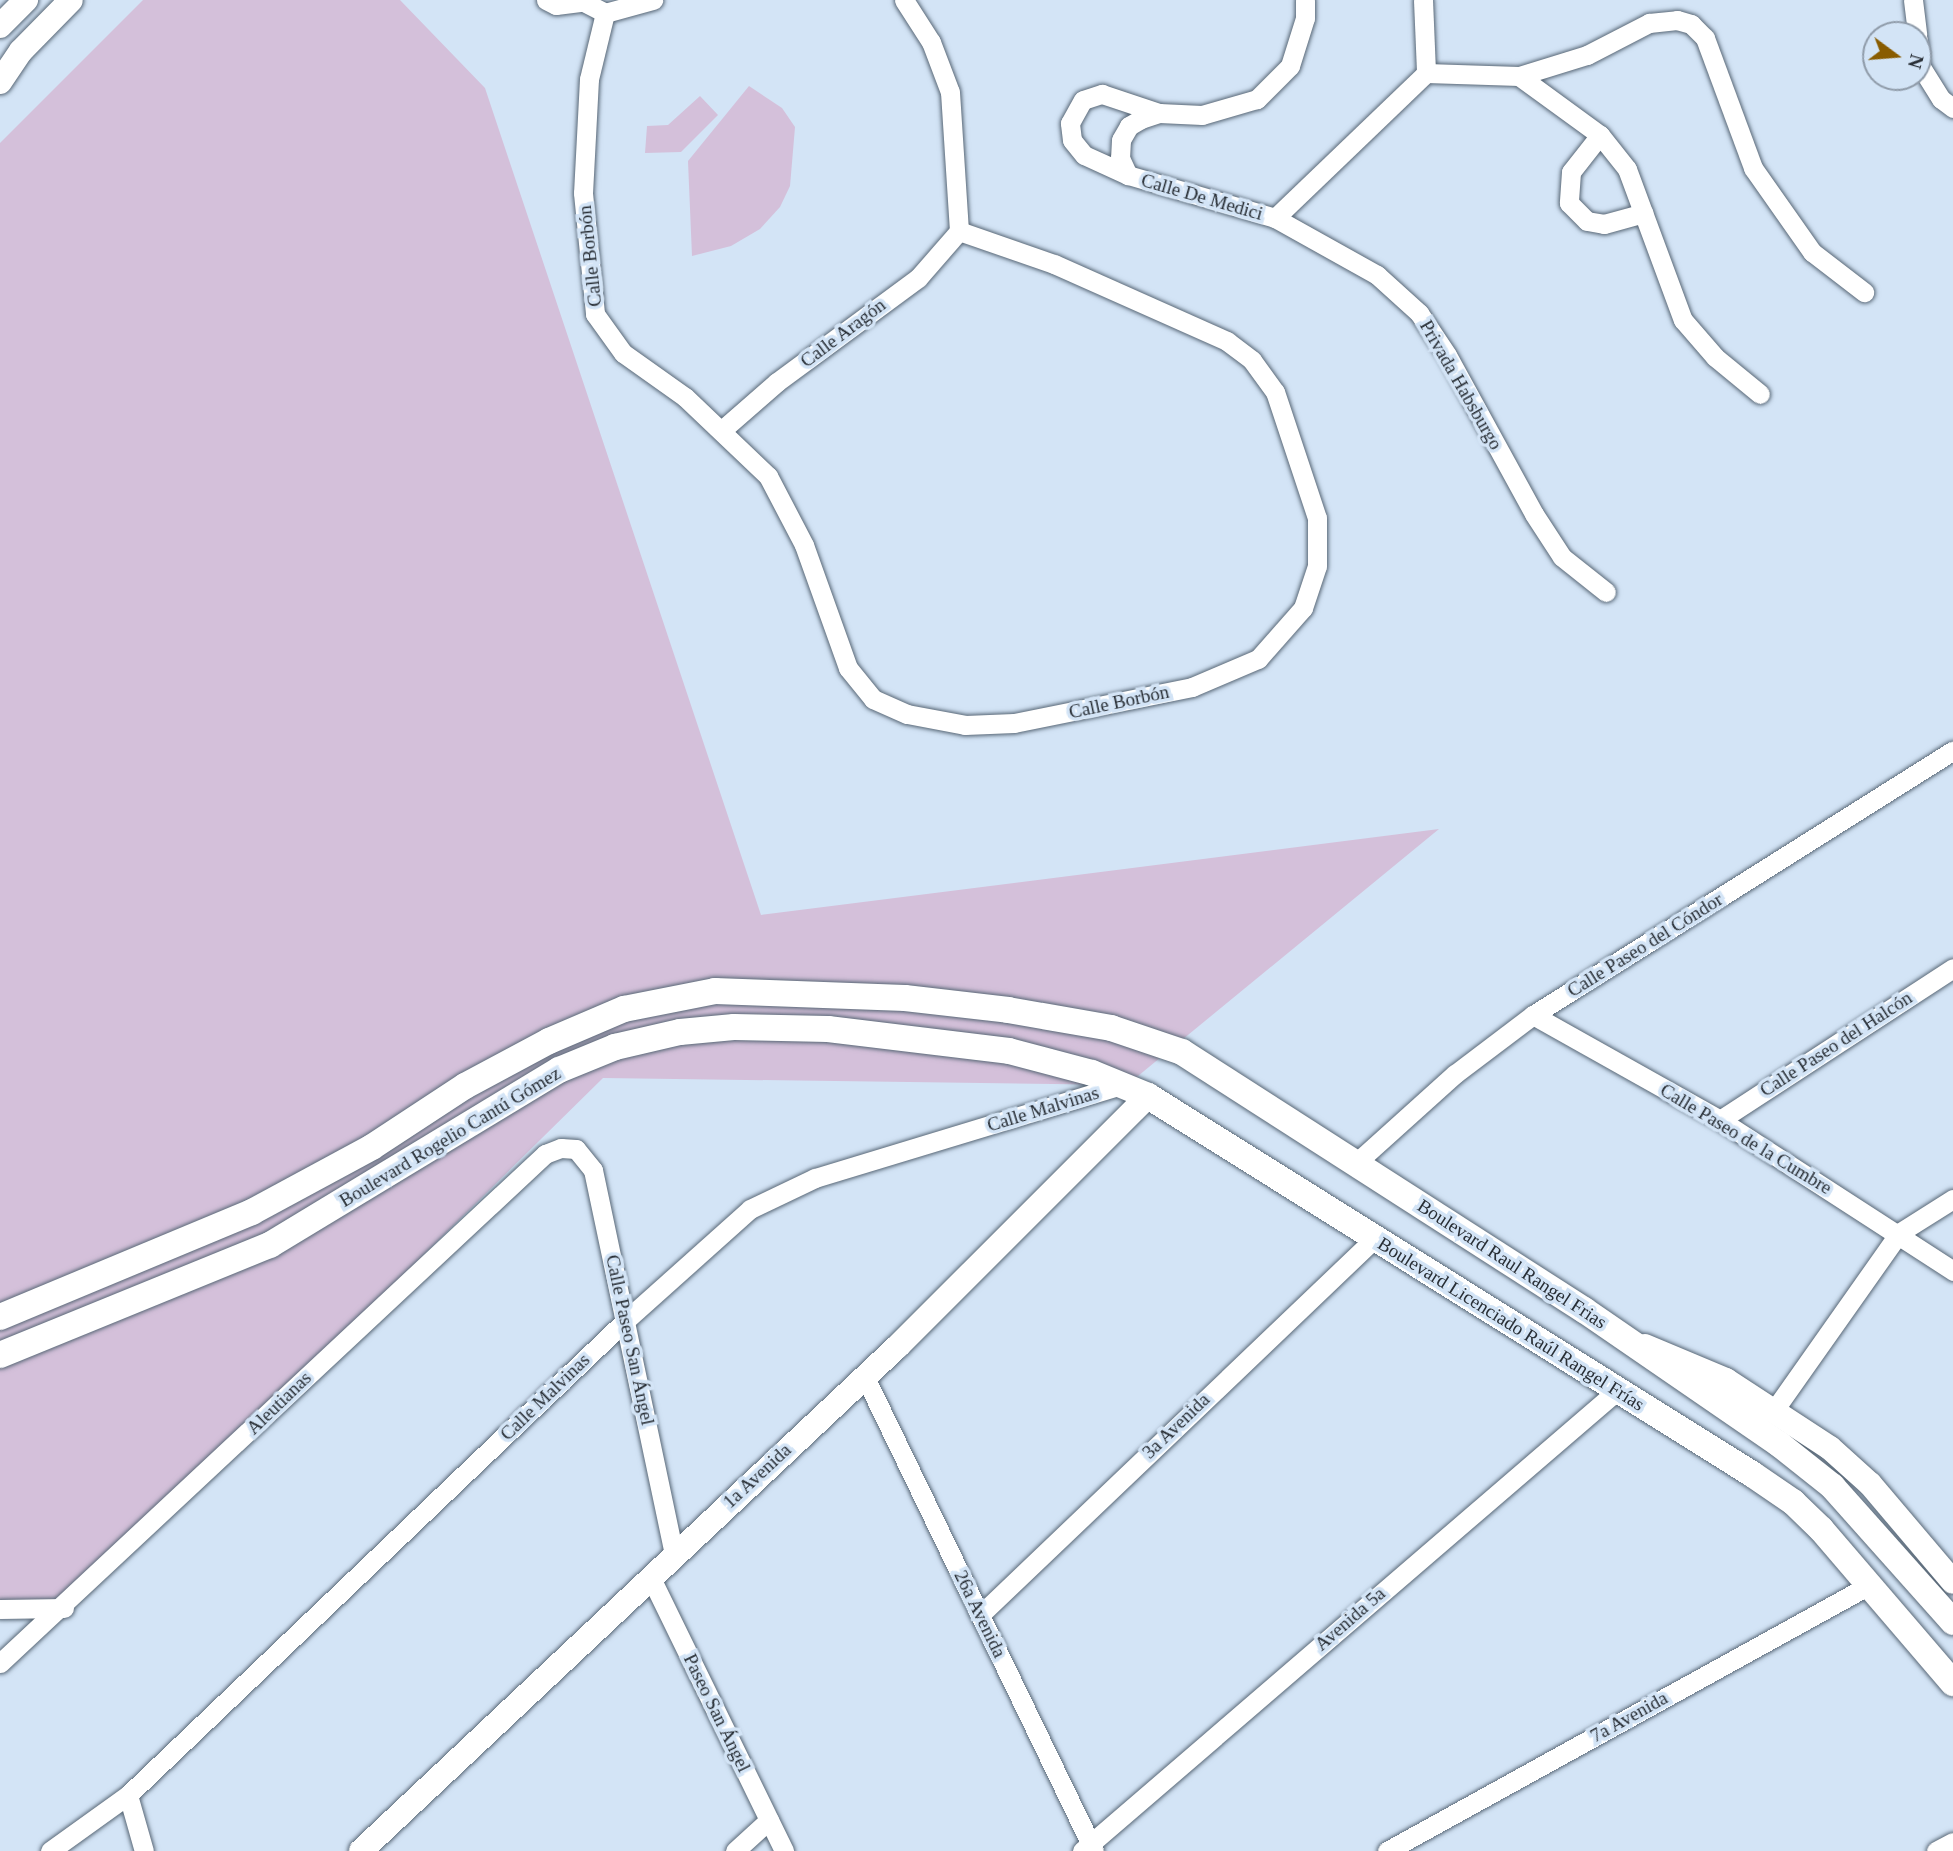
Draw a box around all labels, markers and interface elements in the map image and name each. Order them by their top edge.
north arrow [1862,21,1932,91]
text: N [1904,52,1928,71]
street label: Calle De Medici [1139,169,1265,225]
street label: Calle Borbón [573,204,607,308]
street label: Calle Aragón [795,293,891,373]
street label: Privada Habsburgo [1415,316,1507,454]
street label: Calle Borbón [1067,680,1171,724]
street label: Calle Paseo del Cóndor [1563,888,1727,1002]
street label: Calle Paseo del Halcón [1756,986,1916,1102]
street label: Boulevard Rogelio Cantú Gómez [335,1062,565,1212]
street label: Calle Paseo de la Cumbre [1656,1079,1836,1199]
street label: Calle Malvinas [984,1081,1102,1137]
street label: Boulevard Raul Rangel Frias [1413,1194,1611,1334]
street label: Boulevard Licenciado Raúl Rangel Frías [1373,1232,1649,1416]
street label: Calle Paseo San Ángel [601,1253,659,1427]
street label: Calle Malvinas [496,1349,594,1445]
street label: Aleutianas [242,1367,316,1439]
street label: 3a Avenida [1137,1388,1215,1464]
street label: 1a Avenida [718,1438,796,1514]
street label: 26a Avenida [949,1566,1011,1662]
street label: Avenida 5a [1310,1582,1390,1656]
street label: Paseo San Ángel [679,1650,755,1776]
street label: 7a Avenida [1586,1686,1672,1748]

